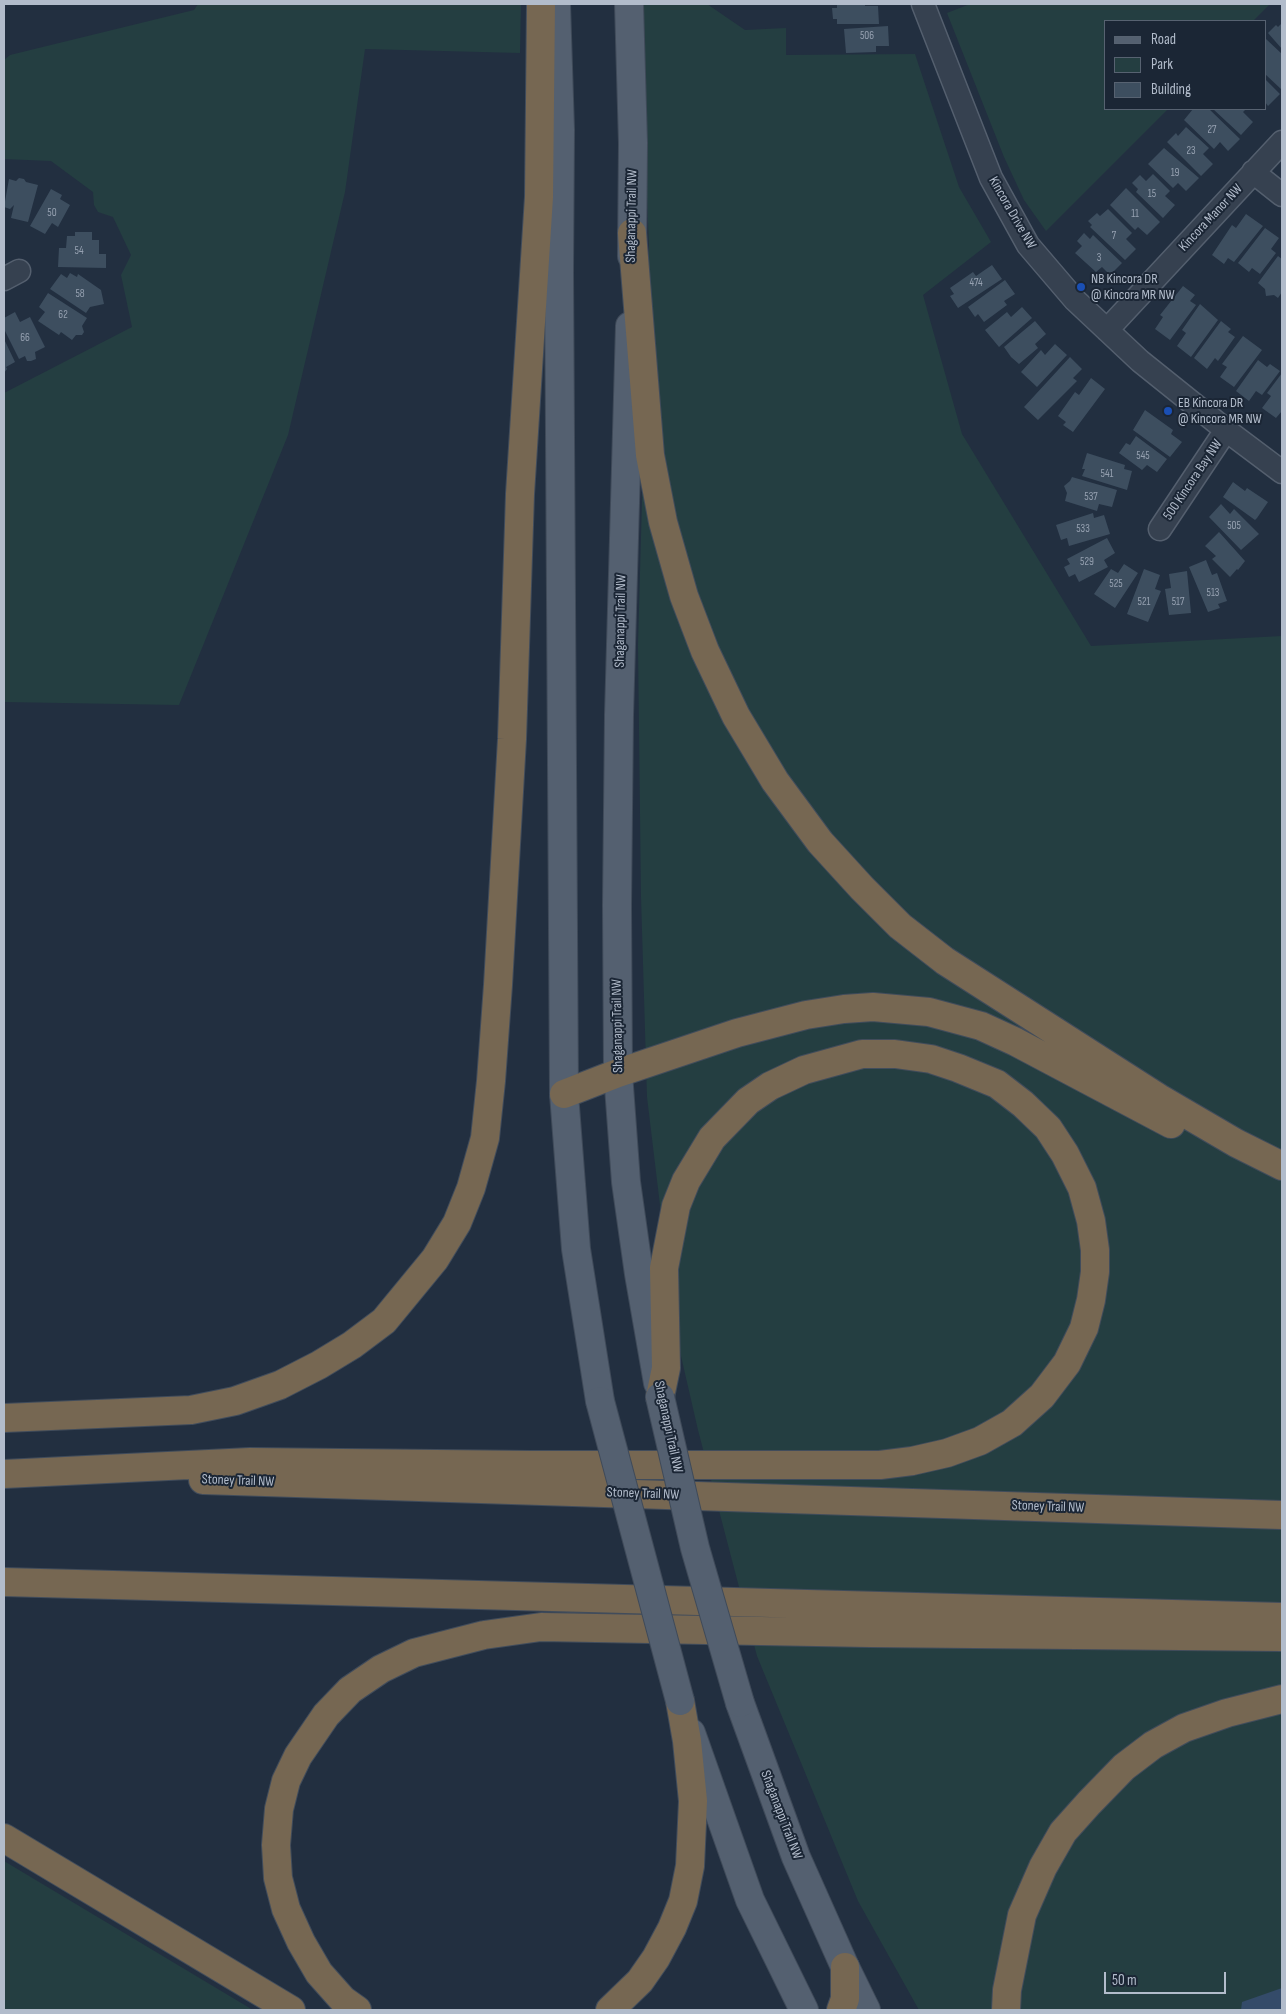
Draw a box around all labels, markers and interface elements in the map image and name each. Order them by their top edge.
legend [1104,20,1266,110]
house number: 506 [860,29,874,43]
text: Road [1151,30,1176,49]
text: Park [1151,55,1173,74]
text: Building [1151,80,1191,99]
house number: 27 [1208,123,1216,137]
house number: 23 [1186,144,1196,158]
house number: 19 [1171,166,1179,180]
street label: Shaganappi Trail NW [623,169,641,263]
street label: Kincora Drive NW [985,174,1039,252]
street label: Kincora Manor NW [1176,181,1246,255]
house number: 15 [1148,187,1156,201]
house number: 50 [47,206,57,220]
house number: 11 [1131,207,1139,221]
house number: 7 [1112,229,1116,243]
house number: 54 [74,244,84,258]
house number: 3 [1097,251,1101,265]
place label: NB Kincora DR @ Kincora MR NW [1091,271,1175,304]
house number: 474 [970,276,982,290]
marker: NB Kincora DR @ Kincora MR NW [1075,281,1087,293]
house number: 58 [75,287,85,301]
house number: 62 [58,308,68,322]
house number: 66 [20,331,30,345]
place label: EB Kincora DR @ Kincora MR NW [1178,395,1262,428]
marker: EB Kincora DR @ Kincora MR NW [1162,405,1174,417]
street label: 500 Kincora Bay NW [1160,437,1226,523]
house number: 545 [1136,449,1150,463]
house number: 541 [1101,467,1113,481]
house number: 537 [1084,490,1098,504]
house number: 505 [1227,519,1241,533]
house number: 533 [1076,522,1090,536]
house number: 529 [1080,555,1094,569]
street label: Shaganappi Trail NW [612,574,630,668]
house number: 525 [1109,577,1123,591]
house number: 513 [1207,586,1219,600]
house number: 521 [1138,595,1150,609]
house number: 517 [1172,595,1184,609]
street label: Shaganappi Trail NW [609,979,627,1073]
street label: Shaganappi Trail NW [650,1380,686,1474]
street label: Stoney Trail NW [201,1471,275,1491]
street label: Stoney Trail NW [606,1484,680,1504]
street label: Stoney Trail NW [1011,1497,1085,1517]
street label: Shaganappi Trail NW [756,1768,806,1862]
scale bar [1106,1962,1228,1994]
text: 50 m [1112,1971,1137,1990]

